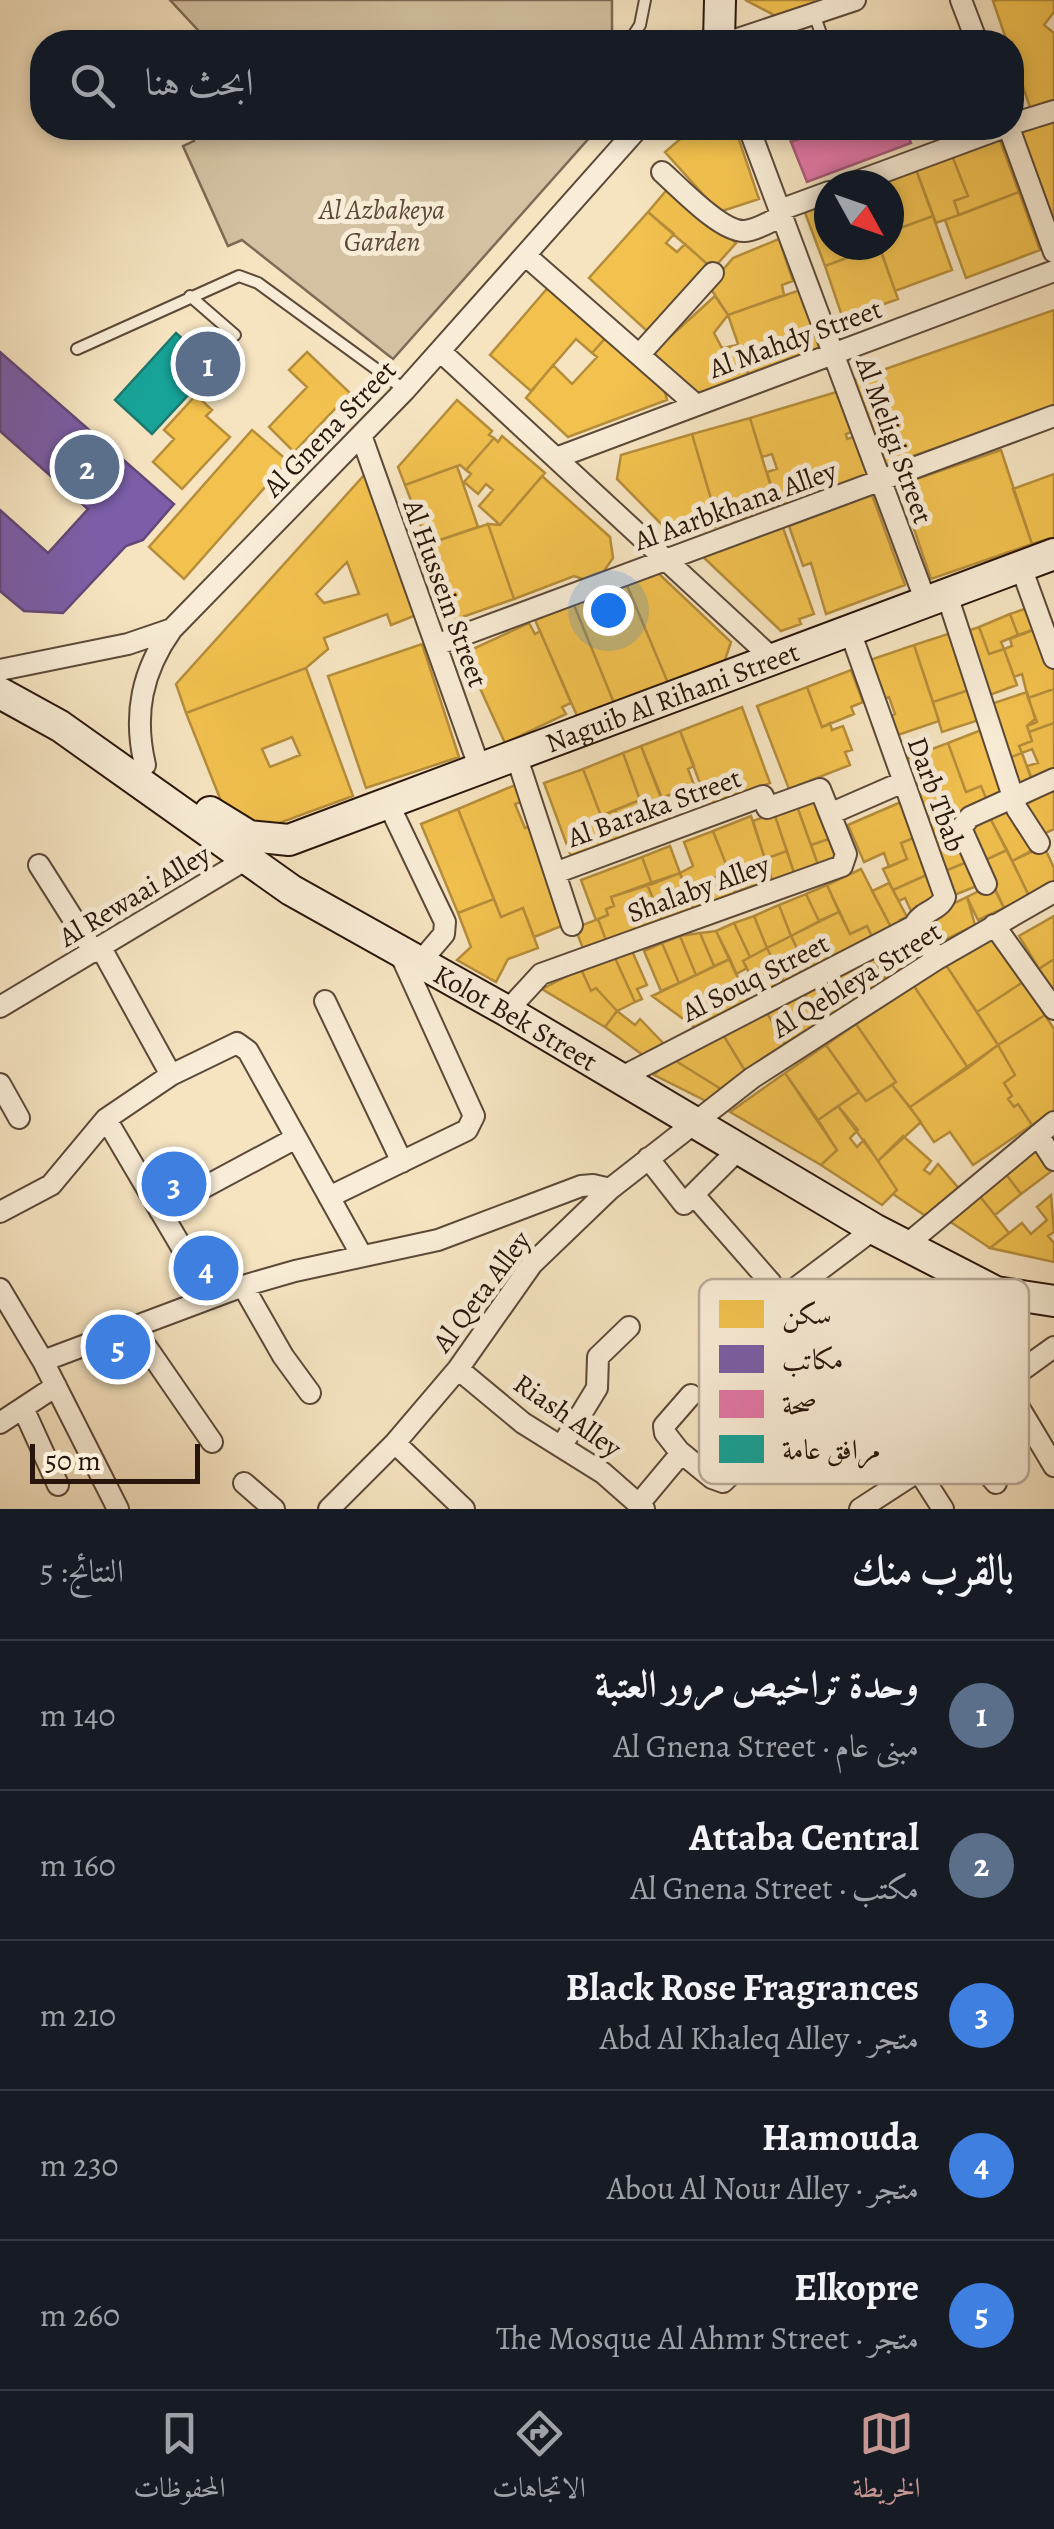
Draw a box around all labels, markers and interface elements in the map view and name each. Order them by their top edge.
search box [30,30,1024,140]
text: ابحث هنا [145,56,254,108]
icon: search [65,58,120,113]
north arrow [814,170,904,260]
park label: Al Azbakeya Garden [317,191,445,261]
street label: Al Mahdy Street [703,290,887,388]
pin: 1 [176,326,240,402]
street label: Al Meligi Street [846,351,942,529]
street label: Al Gnena Street [254,352,405,506]
pin: 2 [54,430,120,504]
street label: Al Aarbkhana Alley [628,452,842,561]
street label: Al Hussein Street [393,493,497,692]
your location [583,585,634,636]
street label: Naguib Al Rihani Street [540,633,805,762]
street label: Darb Tbab [898,732,974,857]
street label: Al Baraka Street [561,759,746,857]
street label: Al Rewaai Alley [51,835,218,957]
street label: Shalaby Alley [622,845,775,932]
street label: Al Qebleya Street [764,913,949,1048]
street label: Al Souq Street [674,925,836,1032]
street label: Kolot Bek Street [426,956,604,1081]
pin: 3 [142,1146,206,1222]
street label: Al Qeta Alley [423,1223,540,1361]
pin: 4 [174,1230,238,1306]
legend [699,1279,1029,1484]
text: سكن [782,1296,832,1334]
pin: 5 [86,1310,150,1384]
text: مكاتب [782,1341,844,1379]
street label: Riash Alley [506,1365,630,1467]
text: صحة [782,1386,817,1424]
text: مرافق عامة [782,1431,881,1469]
scale bar [30,1439,200,1484]
text: 50 m [45,1442,101,1480]
text: بالقرب منك [851,1541,1014,1598]
text: النتائج: 5 [40,1549,124,1593]
text: وحدة تراخيص مرور العتبة [595,1658,919,1710]
text: 140 m [40,1693,115,1737]
text: 1 [976,1693,987,1737]
text: مبنى عام · Al Gnena Street [614,1724,919,1768]
text: Attaba Central [689,1811,919,1863]
text: 160 m [40,1843,116,1887]
text: 2 [974,1843,989,1887]
text: مكتب · Al Gnena Street [630,1866,919,1910]
text: Black Rose Fragrances [566,1961,919,2013]
text: 210 m [40,1993,116,2037]
text: 3 [975,1993,988,2037]
text: متجر · Abd Al Khaleq Alley [600,2016,919,2060]
text: Hamouda [762,2111,919,2163]
text: 230 m [40,2143,119,2187]
text: 4 [974,2143,989,2187]
text: متجر · Abou Al Nour Alley [607,2166,919,2210]
text: Elkopre [794,2261,919,2313]
text: 260 m [40,2293,120,2337]
text: 5 [975,2293,988,2337]
text: متجر · The Mosque Al Ahmr Street [496,2316,919,2360]
tab: المحفوظات [133,2406,226,2515]
tab: الاتجاهات [492,2406,586,2515]
tab: الخريطة [853,2406,921,2515]

